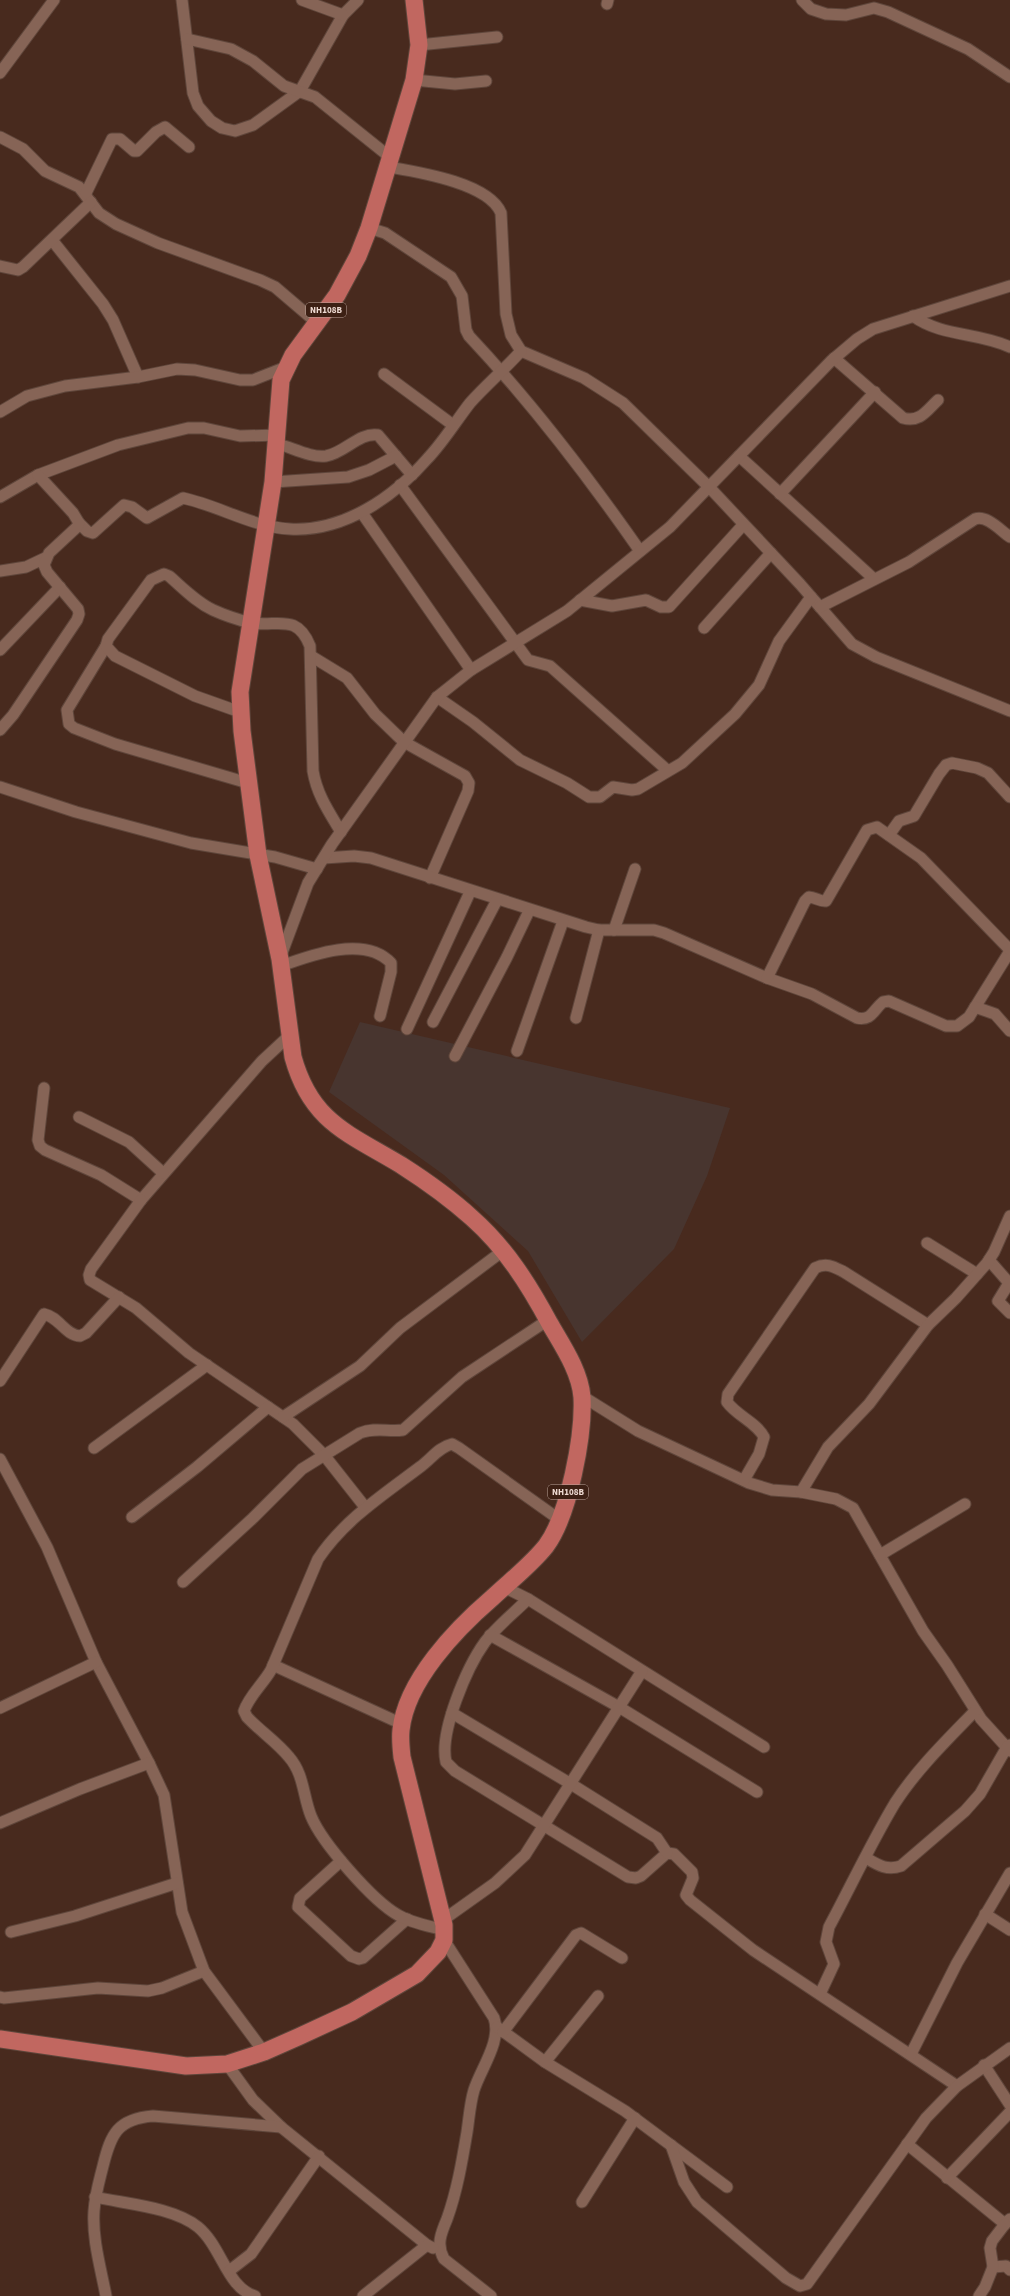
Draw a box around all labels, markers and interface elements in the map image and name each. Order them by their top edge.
road number: NH108B [306,303,346,317]
road number: NH108B [548,1485,588,1499]

